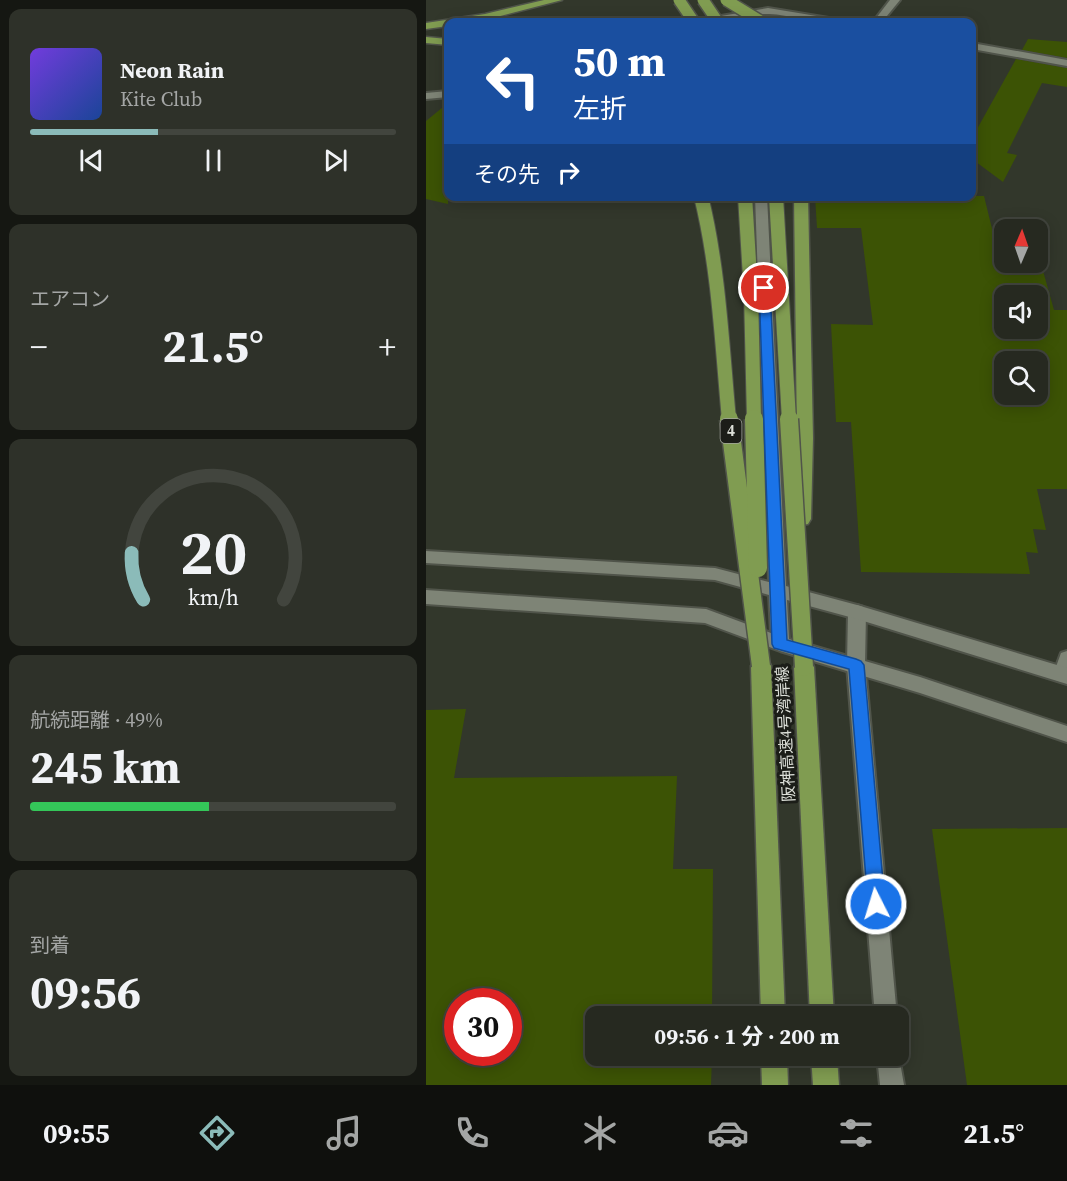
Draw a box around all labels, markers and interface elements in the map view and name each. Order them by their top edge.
text: 50 m [573,32,666,90]
icon: left [474,42,552,120]
text: Neon Rain [120,55,224,85]
text: Kite Club [120,85,202,113]
text: 左折 [573,90,627,127]
icon: previous [75,144,108,177]
icon: pause [197,144,230,177]
icon: next [319,144,352,177]
icon: right [552,156,585,189]
text: その先 [474,159,540,189]
north arrow [994,219,1048,273]
map controls [994,219,1048,405]
pin [738,262,789,313]
icon: arrive [747,271,780,304]
text: エアコン [30,285,110,313]
button: sound [994,285,1048,339]
text: 21.5° [162,315,264,377]
text: − [30,324,48,369]
text: + [379,324,396,369]
button: search [994,351,1048,405]
road number: 4 [720,419,742,443]
text: 20 [179,509,247,595]
text: km/h [187,583,239,612]
street label: 阪神高速4号湾岸線 [770,666,800,802]
text: 航続距離 · 49% [30,706,163,734]
text: 245 km [30,736,181,798]
position arrow [844,872,908,936]
text: 到着 [30,931,70,959]
text: 09:56 [30,961,141,1023]
speed limit sign: 30 [444,988,522,1066]
text: 09:56 · 1 分 · 200 m [654,1021,840,1051]
icon: directions [196,1112,238,1154]
icon: music [323,1112,365,1154]
icon: phone [451,1112,493,1154]
icon: climate [579,1112,621,1154]
icon: car [707,1112,749,1154]
icon: filters [835,1112,877,1154]
text: 09:55 [43,1115,110,1152]
text: 21.5° [963,1115,1024,1152]

